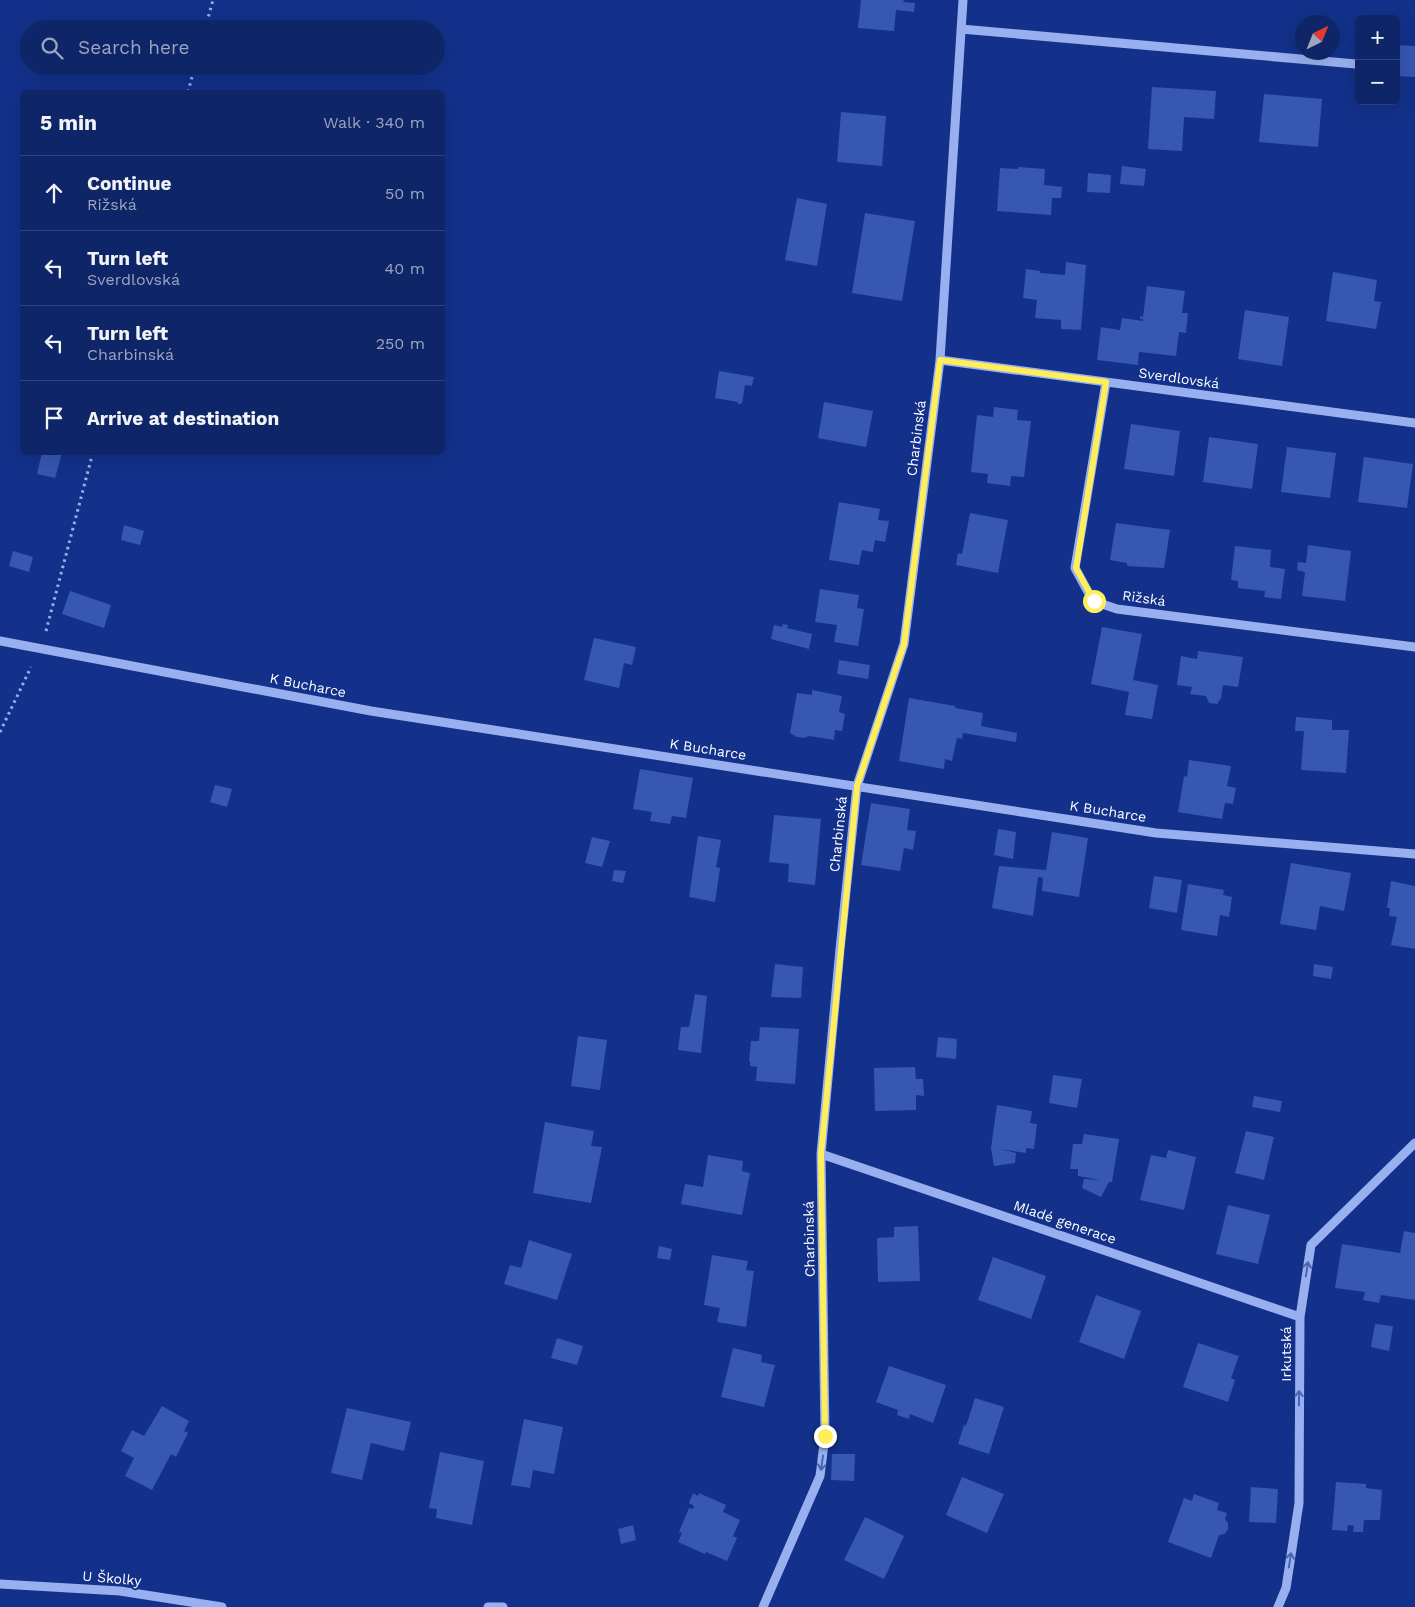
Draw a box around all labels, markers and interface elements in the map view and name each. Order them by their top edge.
north arrow [1295,15,1340,60]
map controls [1355,15,1400,105]
button: + [1355,15,1400,60]
search box [20,20,445,75]
icon: search [38,34,66,62]
text: Search here [78,36,189,59]
button: − [1355,60,1400,105]
text: 5 min [40,110,97,135]
text: Walk · 340 m [323,113,425,132]
text: Continue [87,172,171,195]
icon: ahead [40,179,68,207]
text: 50 m [385,184,425,203]
text: Rižská [87,195,137,214]
text: Turn left [87,247,168,270]
icon: left [40,254,68,282]
text: 40 m [385,259,425,278]
text: Sverdlovská [87,270,180,289]
text: Turn left [87,322,168,345]
icon: left [40,329,68,357]
text: 250 m [376,334,425,353]
text: Charbinská [87,345,174,364]
street label: Sverdlovská [1138,364,1220,392]
street label: Charbinská [903,399,929,477]
icon: arrive [40,404,68,432]
text: Arrive at destination [87,407,279,430]
street label: Rižská [1121,587,1167,609]
route start [1083,590,1106,613]
street label: K Bucharce [268,670,348,700]
street label: K Bucharce [669,735,747,763]
street label: Charbinská [826,795,850,873]
street label: K Bucharce [1069,797,1147,825]
street label: Mladé generace [1012,1197,1118,1247]
street label: Charbinská [800,1201,818,1277]
one-way arrow [1303,1261,1313,1277]
street label: Irkutská [1278,1326,1294,1382]
one-way arrow [1294,1391,1304,1407]
route end [814,1425,837,1448]
one-way arrow [817,1455,827,1471]
one-way arrow [1285,1553,1295,1569]
street label: U Školky [82,1567,143,1589]

